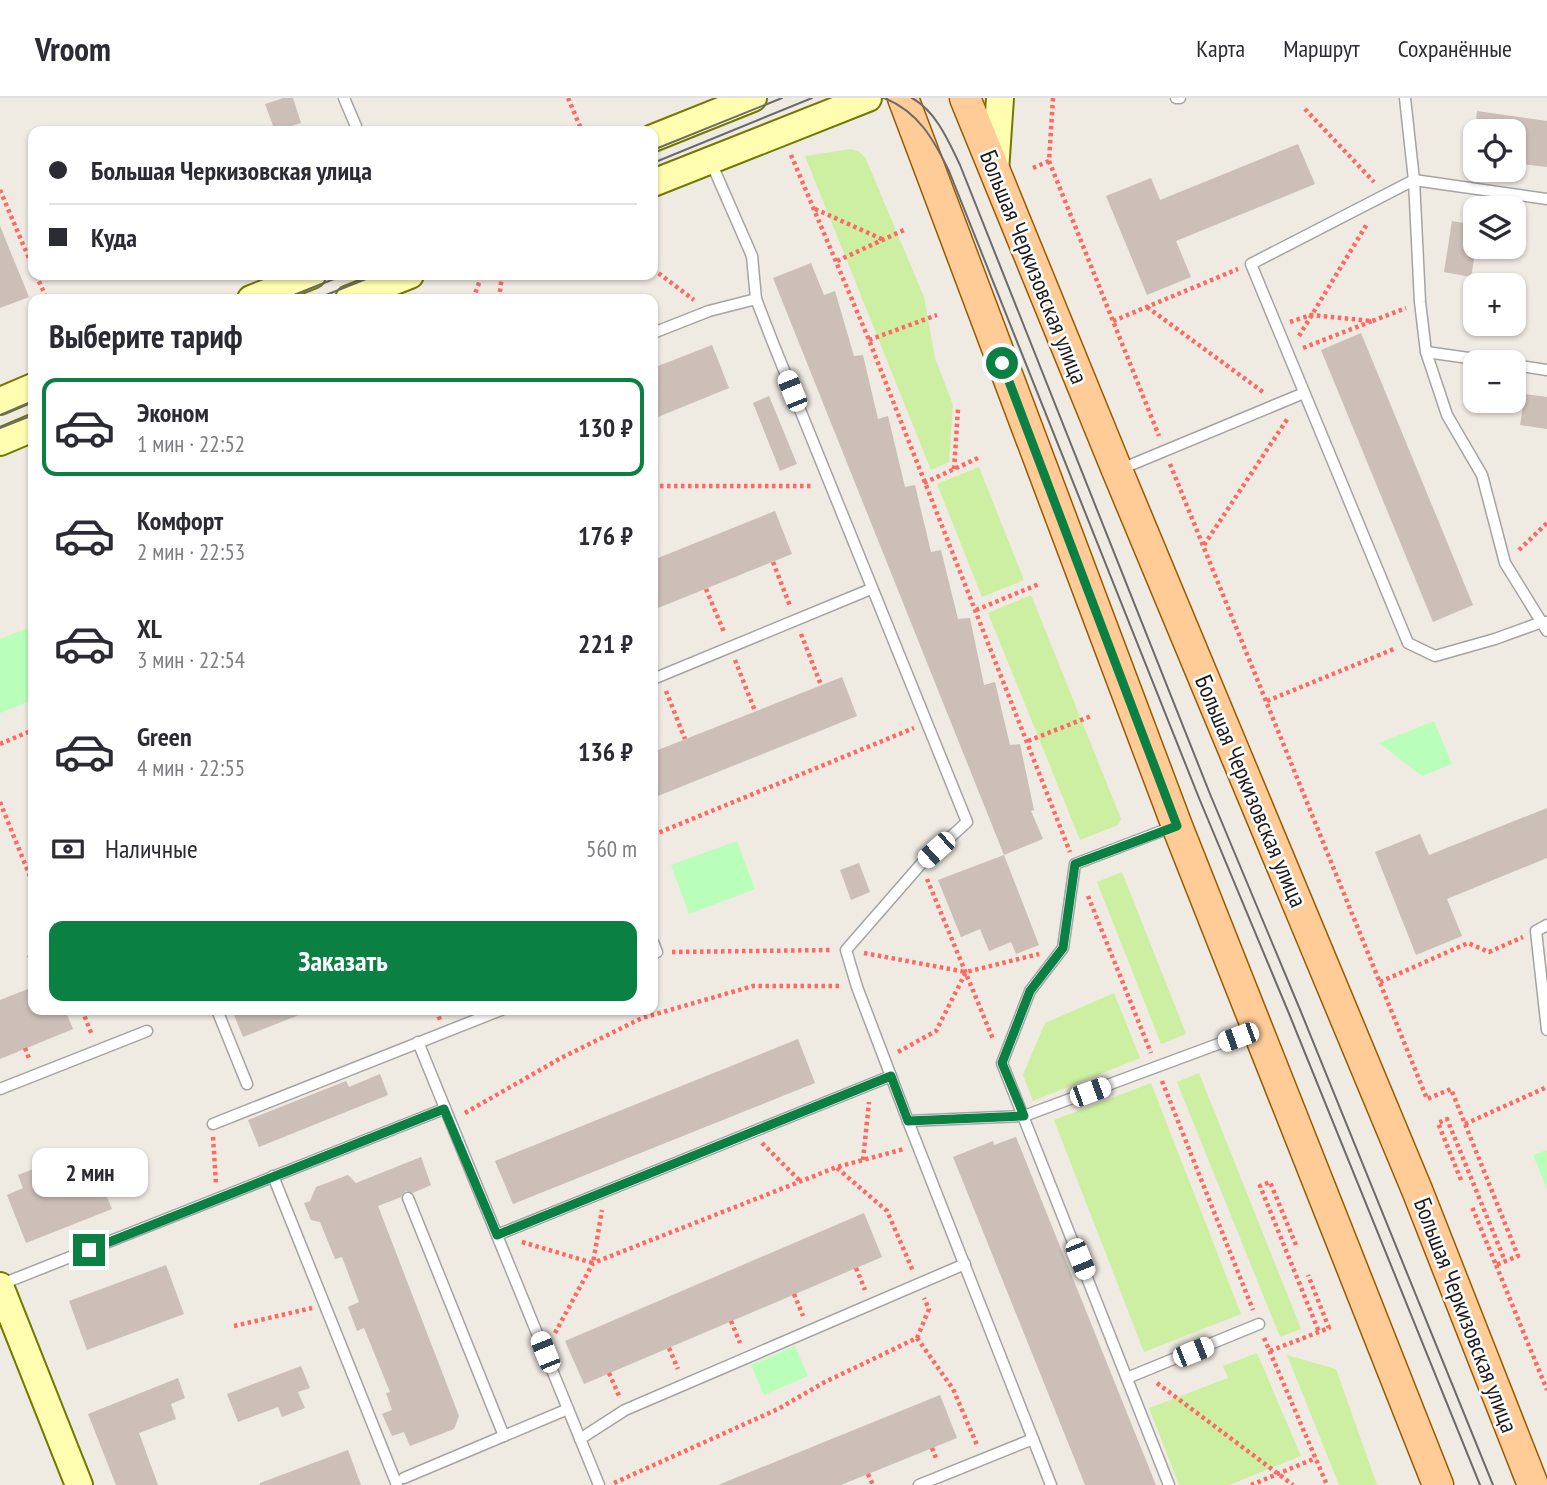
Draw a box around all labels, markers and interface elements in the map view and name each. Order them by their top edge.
text: Vroom [35,27,111,70]
text: Карта [1196,33,1245,64]
text: Маршрут [1283,33,1360,64]
text: Сохранённые [1398,33,1512,64]
map controls [1463,119,1526,413]
button: locate [1463,119,1526,182]
street label: Большая Черкизовская улица [973,146,1095,388]
text: Большая Черкизовская улица [91,154,372,187]
button: layers [1463,196,1526,259]
text: Куда [91,221,137,254]
button: + [1463,273,1526,336]
text: Выберите тариф [49,315,243,357]
route start [986,347,1018,379]
button: − [1463,350,1526,413]
car [775,368,810,414]
icon: car [53,396,116,459]
text: Эконом [137,396,209,429]
text: 130 ₽ [578,411,633,444]
text: 1 мин · 22:52 [137,429,245,458]
icon: car [53,504,116,567]
text: Комфорт [137,504,223,537]
text: 176 ₽ [578,519,633,552]
text: 2 мин · 22:53 [137,537,245,566]
icon: car [53,612,116,675]
text: XL [137,612,162,645]
text: 221 ₽ [578,627,633,660]
text: 3 мин · 22:54 [137,645,245,674]
street label: Большая Черкизовская улица [1188,670,1314,912]
icon: car [53,720,116,783]
text: Green [137,720,192,753]
text: 136 ₽ [578,735,633,768]
text: 4 мин · 22:55 [137,753,245,782]
car [914,828,959,872]
icon: cash [49,830,87,868]
text: Наличные [105,832,198,865]
text: 560 m [586,834,637,863]
button: Заказать [49,921,637,1001]
car [1215,1020,1262,1054]
car [1067,1075,1114,1109]
callout: 2 мин [31,1148,147,1198]
text: 2 мин [65,1158,115,1187]
street label: Большая Черкизовская улица [1407,1193,1525,1437]
route end [73,1234,105,1266]
car [1063,1236,1098,1282]
car [528,1329,563,1375]
car [1170,1334,1217,1370]

